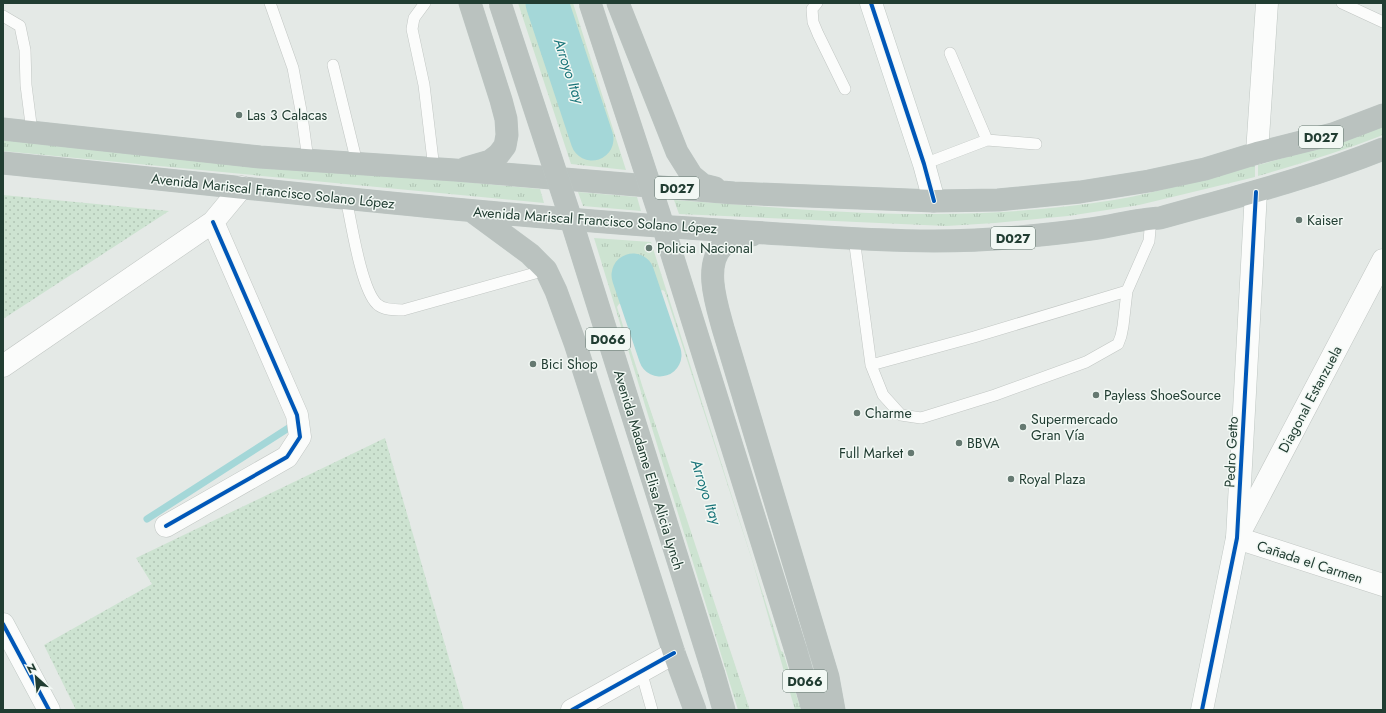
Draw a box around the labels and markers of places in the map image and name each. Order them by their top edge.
place label: Las 3 Calacas [247,105,327,125]
marker: Las 3 Calacas [234,110,244,120]
place label: Kaiser [1307,210,1343,230]
marker: Kaiser [1294,215,1304,225]
place label: Policia Nacional [657,238,753,258]
marker: Policia Nacional [644,243,654,253]
place label: Bici Shop [541,354,598,374]
marker: Bici Shop [528,359,538,369]
place label: Payless ShoeSource [1104,385,1221,405]
marker: Payless ShoeSource [1091,390,1101,400]
place label: Charme [865,403,912,423]
marker: Charme [852,408,862,418]
place label: Supermercado Gran Vía [1031,409,1118,445]
marker: Supermercado Gran Vía [1018,422,1028,432]
place label: BBVA [967,433,1000,453]
marker: BBVA [954,438,964,448]
place label: Full Market [839,443,904,463]
marker: Full Market [906,448,916,458]
place label: Royal Plaza [1019,469,1085,489]
marker: Royal Plaza [1006,474,1016,484]

